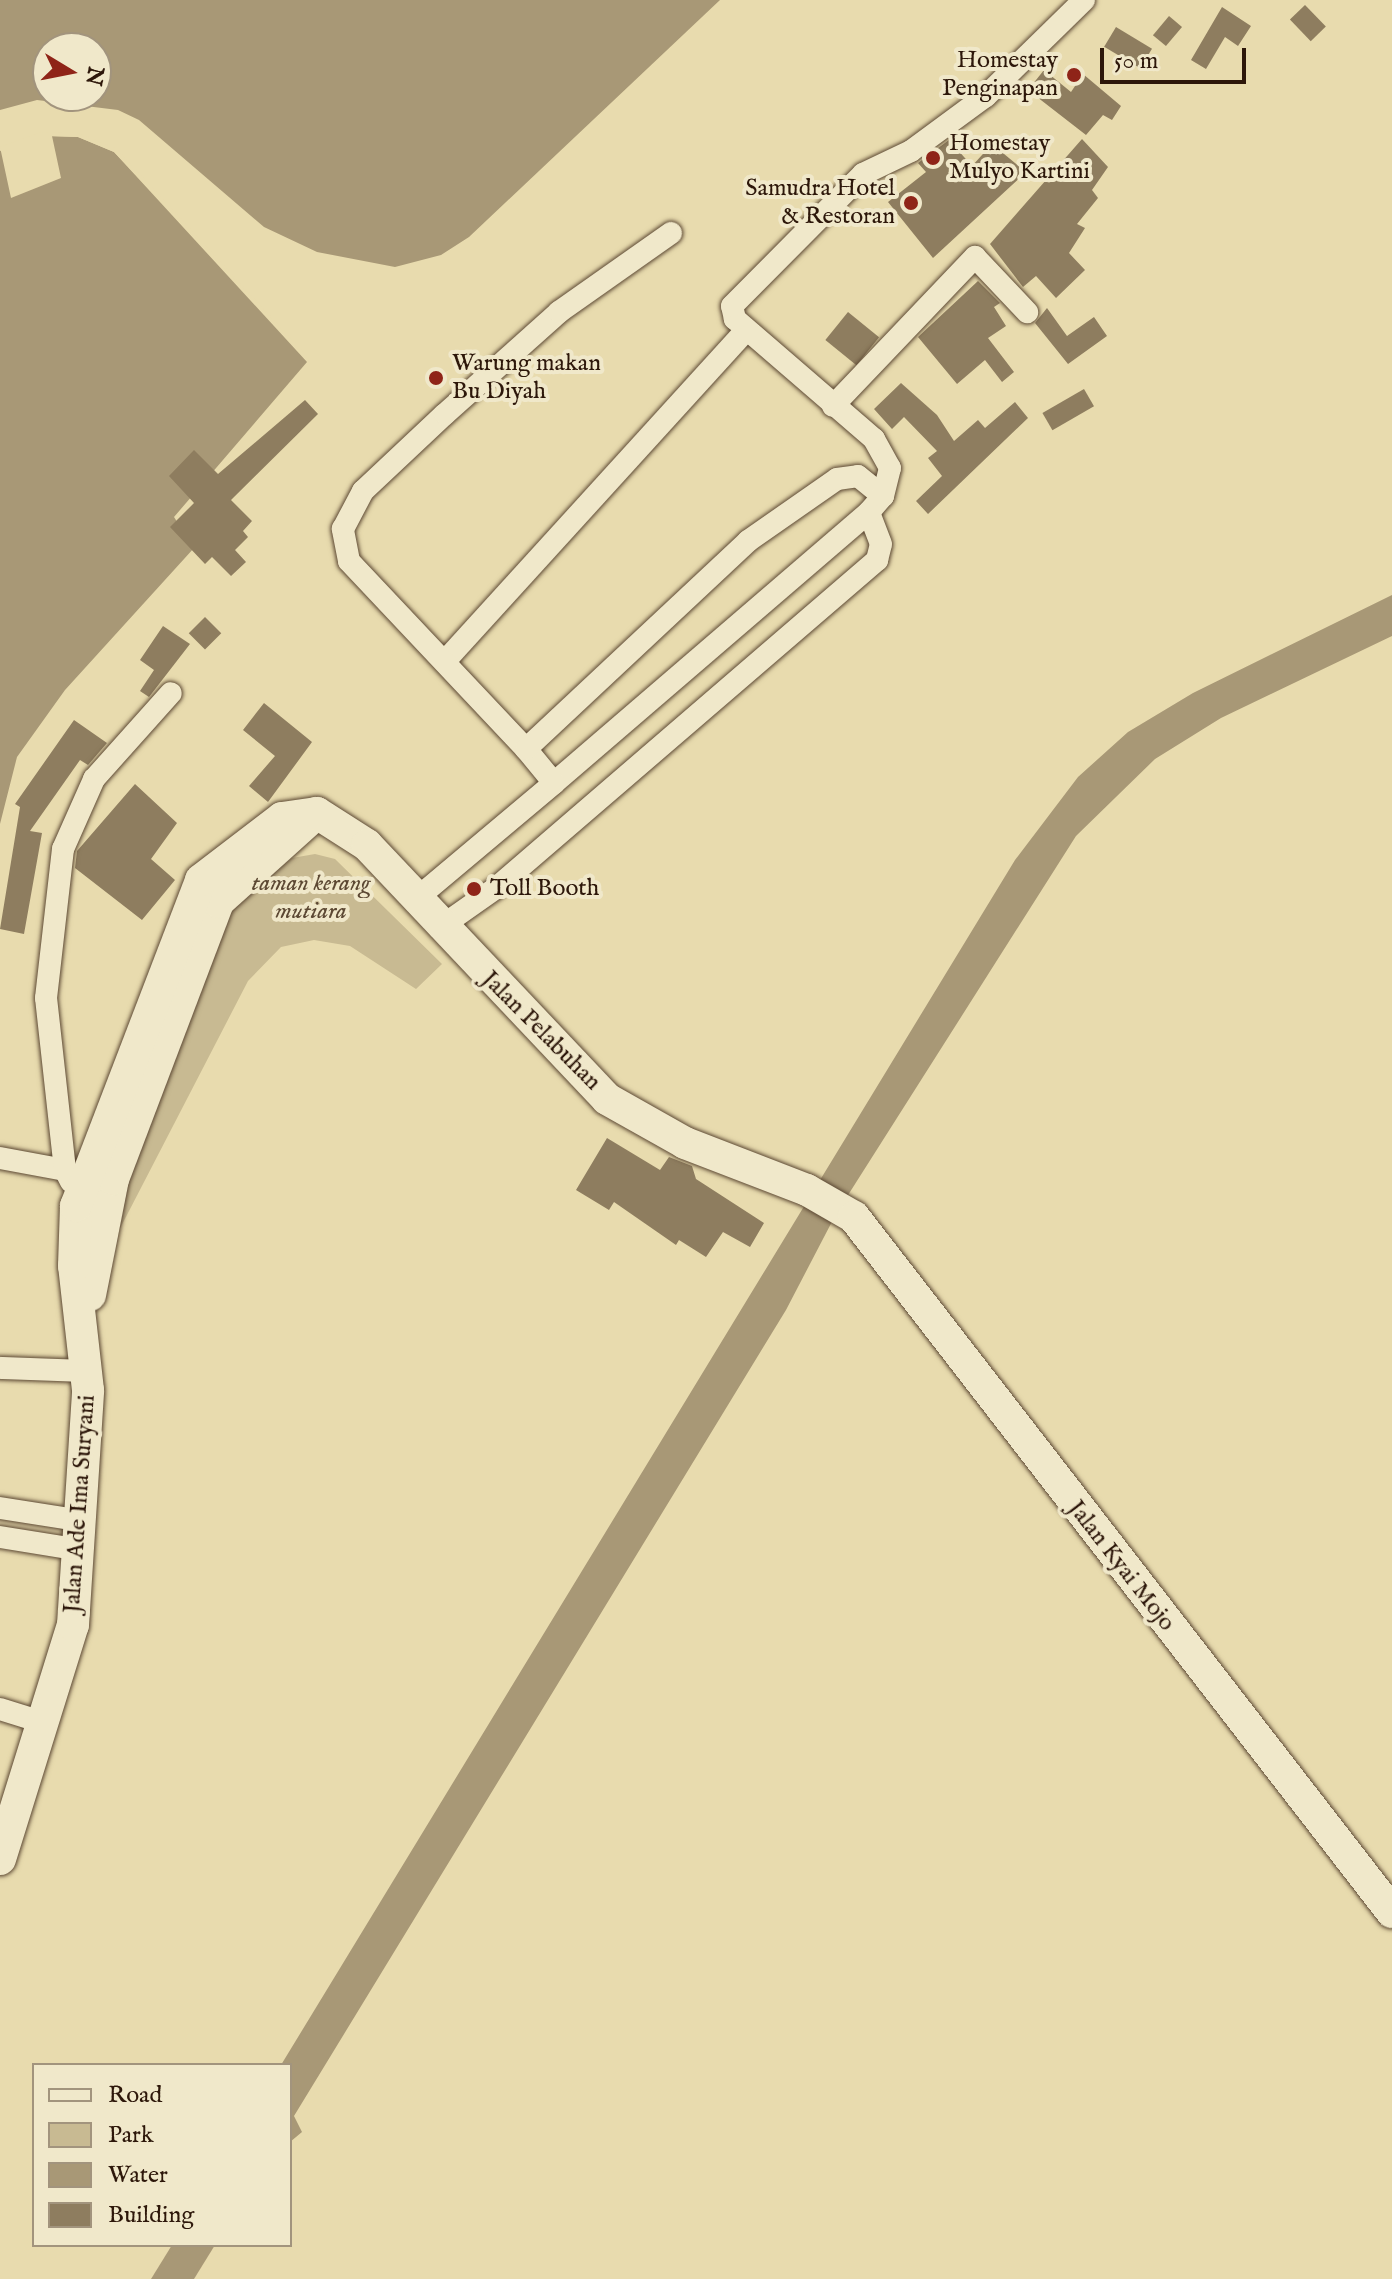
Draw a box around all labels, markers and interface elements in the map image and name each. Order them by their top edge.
north arrow [32,32,112,112]
scale bar [1104,32,1250,82]
text: 50 m [1114,46,1158,77]
place label: Homestay Penginapan [942,47,1058,103]
text: N [78,64,109,88]
marker: Homestay Penginapan [1065,66,1083,84]
place label: Homestay Mulyo Kartini [949,130,1090,186]
marker: Homestay Mulyo Kartini [924,149,942,167]
place label: Samudra Hotel & Restoran [745,175,895,231]
marker: Samudra Hotel & Restoran [902,194,920,212]
place label: Warung makan Bu Diyah [452,350,601,406]
marker: Warung makan Bu Diyah [427,369,445,387]
park label: taman kerang mutiara [252,870,370,926]
place label: Toll Booth [490,875,599,903]
marker: Toll Booth [465,880,483,898]
street label: Jalan Pelabuhan [475,965,607,1097]
street label: Jalan Ade Ima Suryani [58,1394,102,1614]
street label: Jalan Kyai Mojo [1061,1495,1181,1637]
legend [32,2063,292,2247]
text: Road [108,2080,162,2111]
text: Park [108,2120,154,2151]
text: Water [108,2160,168,2191]
text: Building [108,2200,194,2231]

